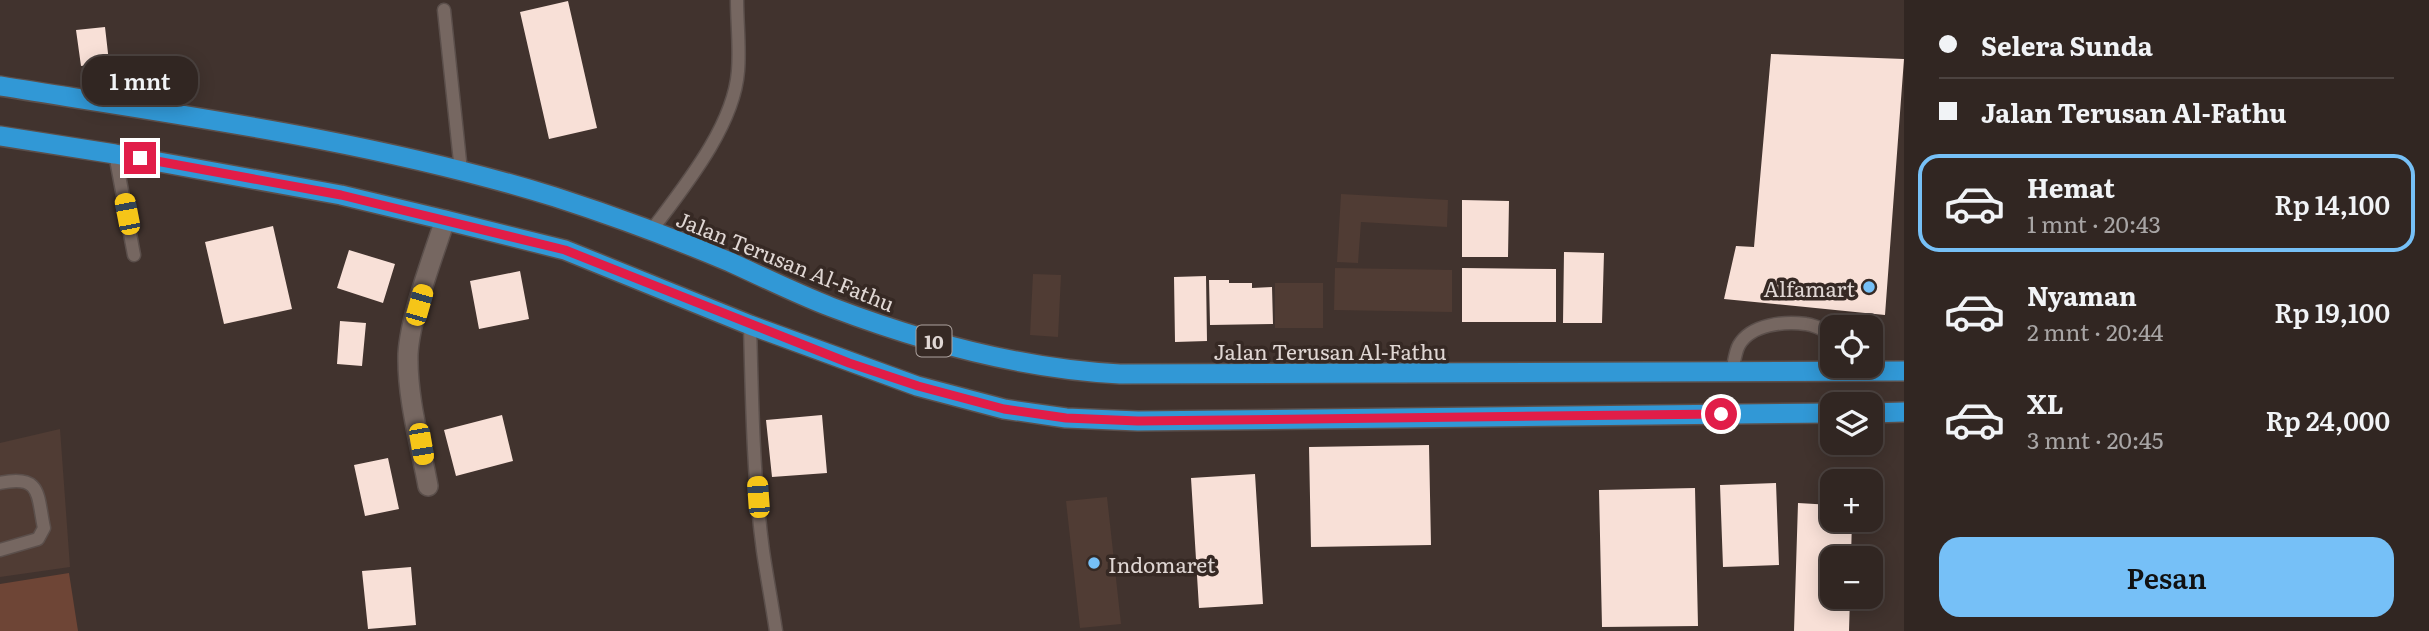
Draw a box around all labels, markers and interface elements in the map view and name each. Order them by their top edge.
text: Selera Sunda [1981,25,2153,64]
callout: 1 mnt [82,57,198,106]
text: 1 mnt [109,63,171,97]
text: Jalan Terusan Al-Fathu [1981,92,2287,131]
route end [124,142,156,174]
text: Hemat [2027,167,2115,206]
icon: car [1943,172,2006,235]
text: Rp 14,100 [2274,184,2390,223]
car [113,191,142,237]
street label: Jalan Terusan Al-Fathu [672,202,900,318]
text: 1 mnt · 20:43 [2027,206,2161,240]
place label: Alfamart [1764,272,1856,303]
text: Nyaman [2027,275,2137,314]
marker: Alfamart [1861,279,1877,295]
icon: car [1943,280,2006,343]
car [404,282,435,328]
text: Rp 19,100 [2274,292,2390,331]
text: 2 mnt · 20:44 [2027,314,2164,348]
map controls [1820,315,1883,609]
button: locate [1820,315,1883,378]
road number: 10 [916,326,951,356]
street label: Jalan Terusan Al-Fathu [1214,335,1446,366]
text: XL [2027,383,2064,422]
icon: car [1943,388,2006,451]
button: layers [1820,392,1883,455]
route start [1705,398,1737,430]
text: Rp 24,000 [2265,400,2390,439]
car [408,421,435,467]
text: 3 mnt · 20:45 [2027,422,2163,456]
button: + [1820,469,1883,532]
car [747,475,770,519]
button: Pesan [1939,537,2394,617]
button: − [1820,546,1883,609]
place label: Indomaret [1108,548,1216,579]
marker: Indomaret [1086,555,1102,571]

